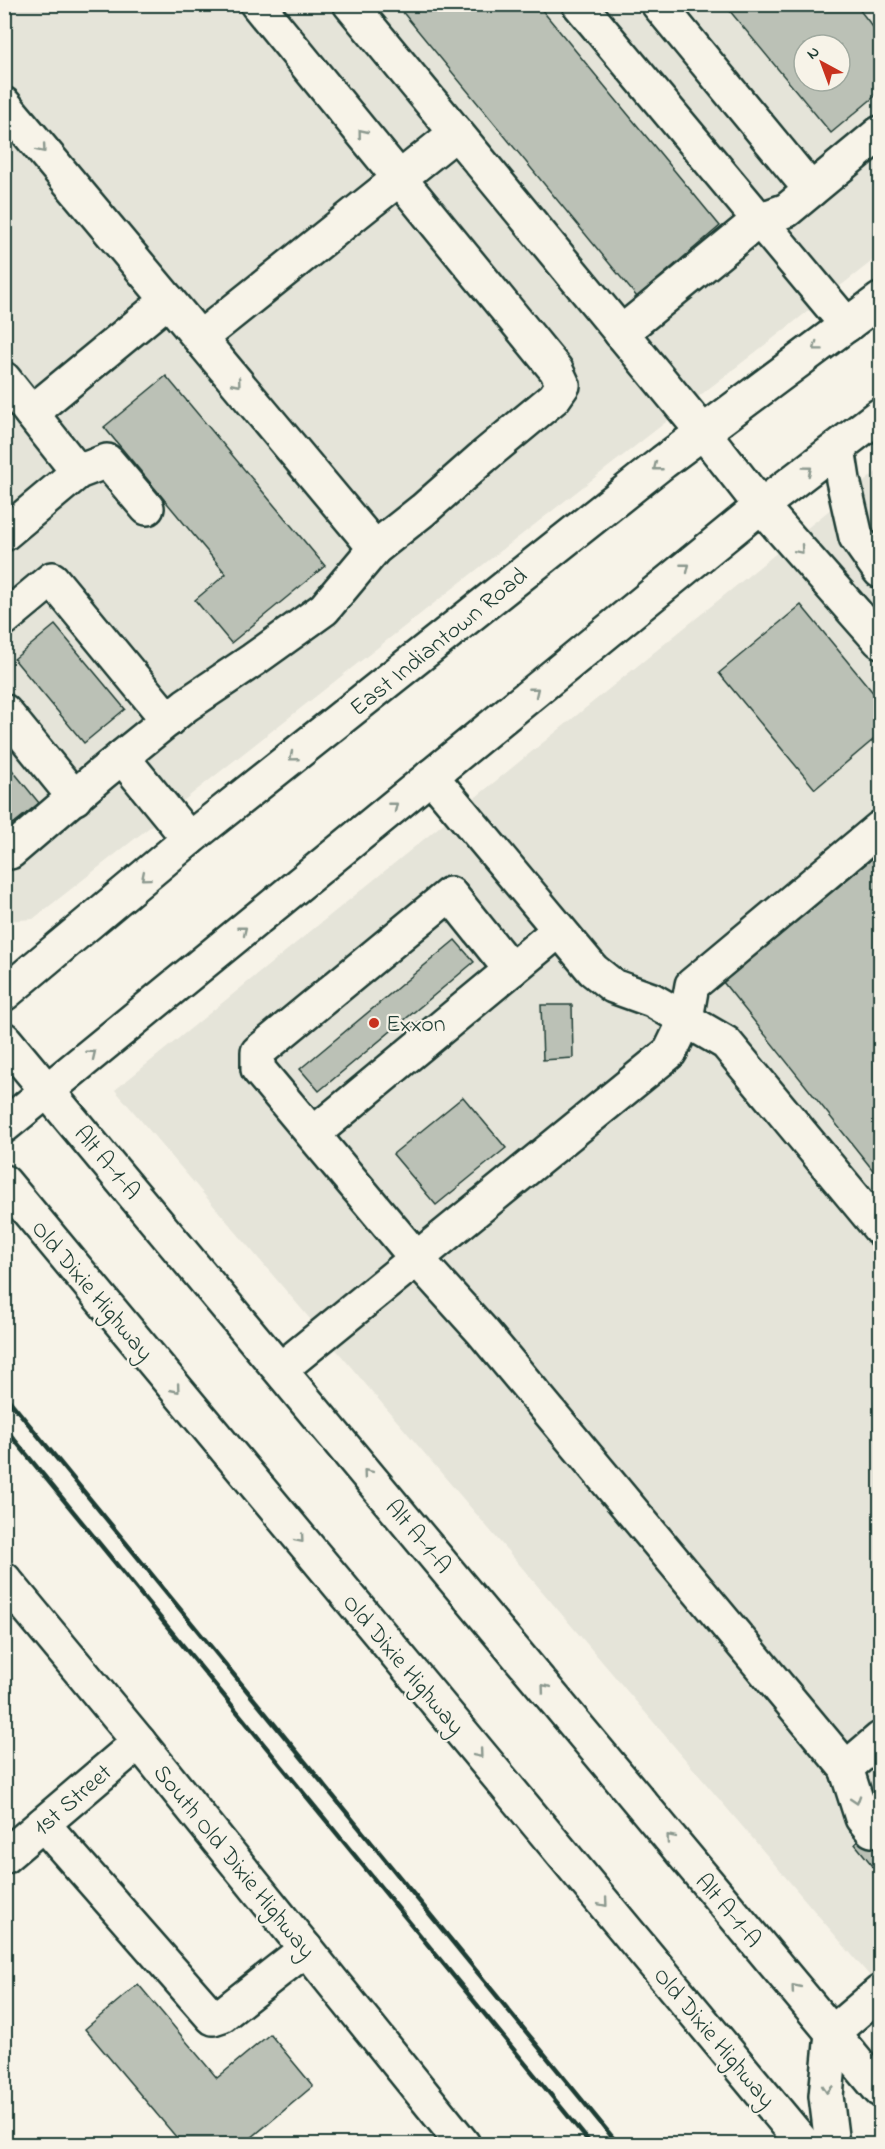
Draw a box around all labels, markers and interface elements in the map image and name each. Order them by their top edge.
north arrow [792,33,852,93]
text: N [802,40,826,66]
one-way arrow [358,129,369,140]
one-way arrow [35,142,46,153]
one-way arrow [812,340,823,351]
one-way arrow [230,376,241,387]
one-way arrow [652,460,663,471]
one-way arrow [801,467,812,478]
one-way arrow [793,543,804,554]
street label: East Indiantown Road [343,560,537,726]
one-way arrow [679,563,690,574]
one-way arrow [528,687,539,698]
one-way arrow [289,749,300,760]
one-way arrow [387,803,398,814]
one-way arrow [140,869,151,880]
one-way arrow [236,927,247,938]
place label: Exxon [386,1008,446,1043]
marker: Exxon [367,1016,381,1030]
one-way arrow [85,1050,96,1061]
street label: Alt A-1-A [64,1119,148,1209]
street label: Old Dixie Highway [21,1213,161,1370]
one-way arrow [168,1382,179,1393]
one-way arrow [364,1469,375,1480]
street label: Alt A-1-A [375,1493,459,1583]
one-way arrow [293,1532,304,1543]
street label: Old Dixie Highway [332,1587,472,1744]
one-way arrow [541,1684,552,1695]
one-way arrow [472,1747,483,1758]
street label: 1st Street [27,1757,121,1845]
street label: South Old Dixie Highway [143,1758,323,1968]
one-way arrow [849,1794,862,1805]
one-way arrow [666,1834,677,1845]
street label: Alt A-1-A [685,1867,769,1957]
one-way arrow [596,1897,607,1908]
street label: Old Dixie Highway [643,1960,783,2117]
one-way arrow [791,1984,802,1995]
one-way arrow [821,2084,834,2093]

